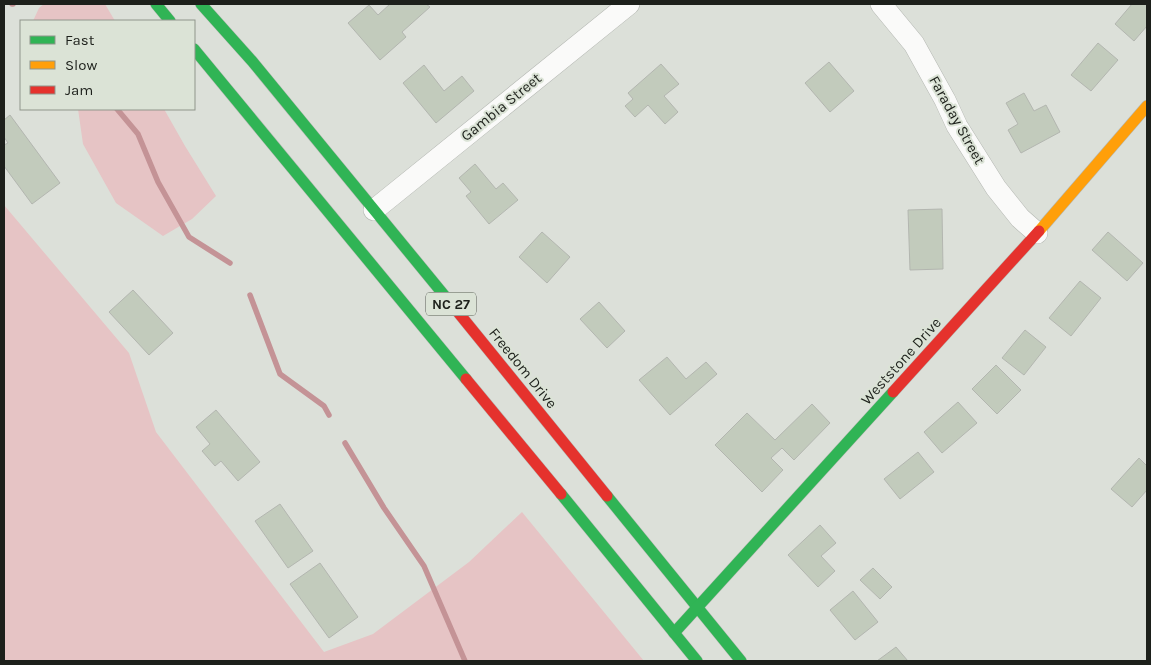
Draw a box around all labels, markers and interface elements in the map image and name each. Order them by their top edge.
legend [20,20,195,110]
text: Fast [65,31,95,49]
text: Slow [65,56,97,74]
street label: Gambia Street [457,69,545,145]
street label: Faraday Street [925,73,989,168]
text: Jam [65,81,93,99]
road number: NC 27 [426,292,476,316]
street label: Weststone Drive [857,314,945,408]
street label: Freedom Drive [485,324,561,412]

